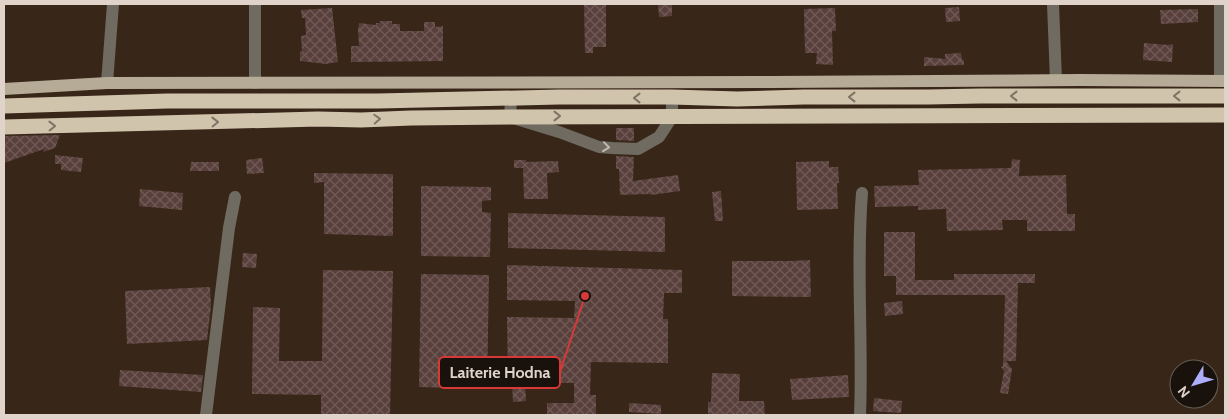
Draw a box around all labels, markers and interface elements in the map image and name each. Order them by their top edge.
one-way arrow [1010,91,1018,101]
one-way arrow [1172,91,1180,101]
one-way arrow [847,92,855,102]
one-way arrow [632,93,640,103]
one-way arrow [554,111,562,121]
one-way arrow [374,114,382,125]
one-way arrow [212,117,219,127]
one-way arrow [49,121,57,131]
one-way arrow [603,141,611,152]
callout: Laiterie Hodna [439,357,560,388]
north arrow [1169,359,1219,409]
text: Laiterie Hodna [449,363,551,382]
text: N [1174,383,1194,401]

